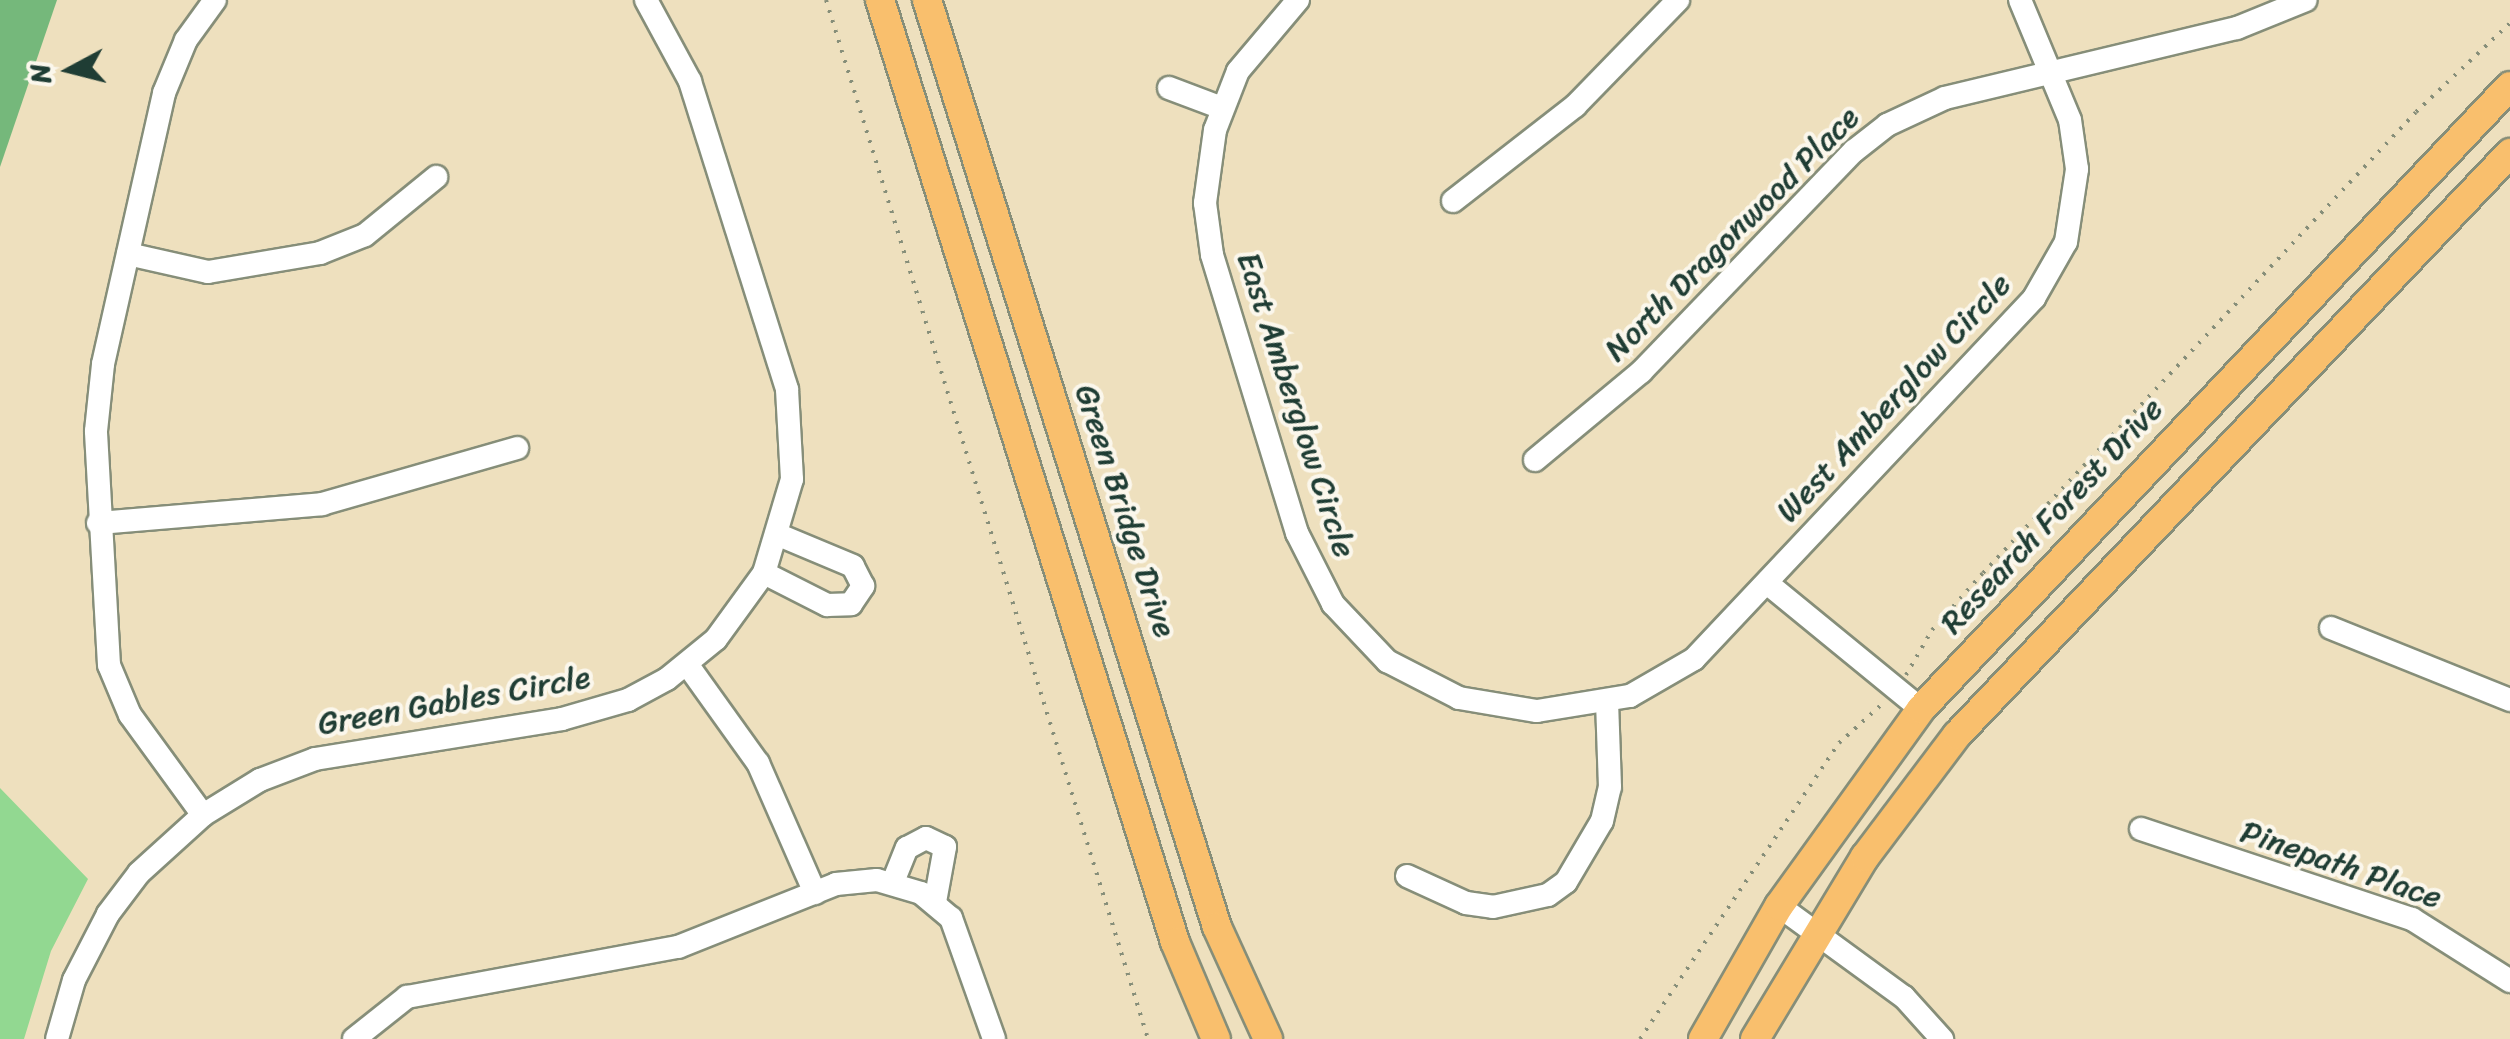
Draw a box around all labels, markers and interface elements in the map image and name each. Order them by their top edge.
north arrow [20,20,120,120]
text: N [14,61,65,86]
street label: North Dragonwood Place [1596,98,1868,370]
street label: East Amberglow Circle [1229,248,1363,562]
street label: West Amberglow Circle [1769,266,2019,530]
street label: Green Bridge Drive [1066,380,1184,642]
street label: Research Forest Drive [1933,390,2171,642]
street label: Green Gables Circle [315,658,593,744]
street label: Pinepath Place [2236,813,2446,917]

